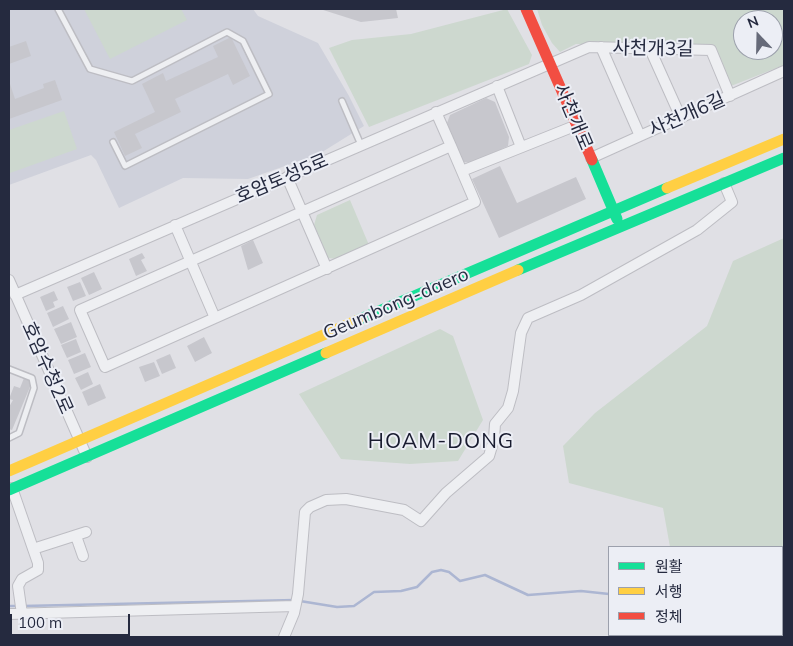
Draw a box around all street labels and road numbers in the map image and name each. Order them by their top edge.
street label: 사천개3길 [612,37,694,61]
street label: 사천개로 [549,80,597,154]
street label: 사천개6길 [645,88,729,142]
street label: 호암토성5로 [232,149,332,209]
street label: Geumbong-daero [320,263,472,345]
street label: 호암수청2로 [16,318,78,418]

